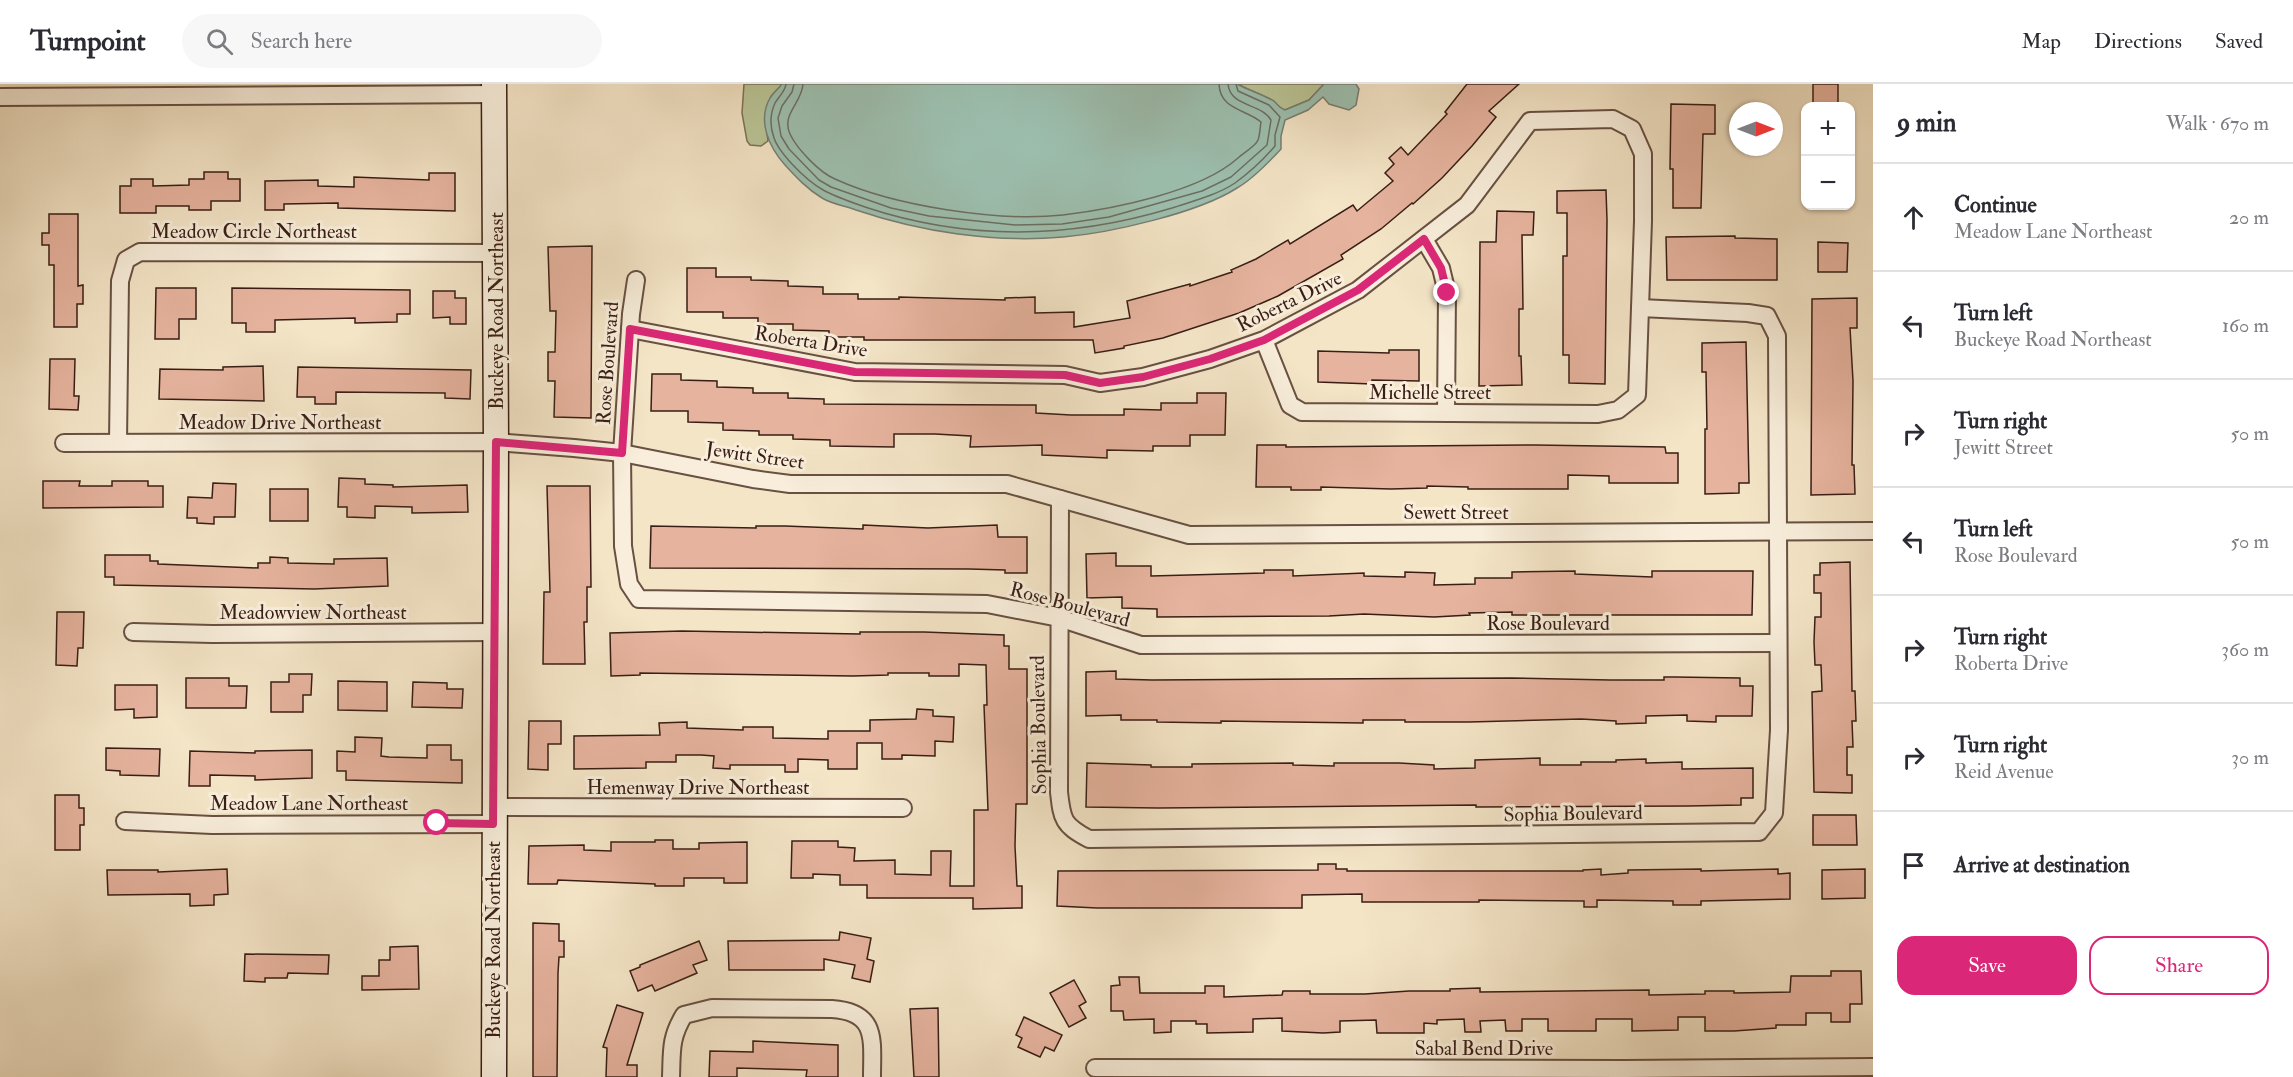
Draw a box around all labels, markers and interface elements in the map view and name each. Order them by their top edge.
search box [182,14,602,68]
text: Turnpoint [30,24,146,59]
icon: search [203,25,236,58]
text: Search here [251,27,352,55]
text: Map [2021,28,2061,55]
text: Directions [2094,28,2182,55]
text: Saved [2215,28,2263,55]
north arrow [1729,102,1783,156]
map controls [1801,102,1855,210]
button: + [1801,102,1855,156]
text: 9 min [1897,107,1956,139]
text: Walk · 670 m [2166,111,2269,136]
button: − [1801,156,1855,210]
text: Continue [1954,191,2037,219]
icon: ahead [1897,201,1930,234]
text: 20 m [2229,205,2269,230]
street label: Buckeye Road Northeast [484,212,509,410]
street label: Meadow Circle Northeast [151,219,357,244]
text: Meadow Lane Northeast [1954,219,2153,244]
street label: Roberta Drive [1232,265,1346,338]
route end [1433,279,1459,305]
text: Turn left [1954,299,2033,327]
street label: Rose Boulevard [591,300,624,426]
icon: left [1897,309,1930,342]
text: 160 m [2222,313,2269,338]
street label: Roberta Drive [753,320,869,363]
text: Buckeye Road Northeast [1954,327,2152,352]
street label: Michelle Street [1369,380,1492,405]
text: Turn right [1954,407,2047,435]
street label: Meadow Drive Northeast [179,410,382,435]
icon: right [1897,417,1930,450]
text: 50 m [2230,421,2269,446]
text: Jewitt Street [1954,435,2053,460]
street label: Jewitt Street [703,436,806,475]
street label: Sewett Street [1403,500,1509,525]
text: Turn left [1954,515,2033,543]
icon: left [1897,525,1930,558]
text: 50 m [2230,529,2269,554]
text: Rose Boulevard [1954,543,2078,568]
street label: Rose Boulevard [1007,576,1133,633]
street label: Meadowview Northeast [219,600,407,625]
street label: Rose Boulevard [1486,611,1610,636]
text: Turn right [1954,623,2047,651]
icon: right [1897,633,1930,666]
text: 360 m [2221,637,2269,662]
text: Roberta Drive [1954,651,2068,676]
street label: Sophia Boulevard [1025,655,1053,795]
text: Turn right [1954,731,2047,759]
icon: right [1897,741,1930,774]
text: 30 m [2231,745,2269,770]
text: Reid Avenue [1954,759,2054,784]
street label: Hemenway Drive Northeast [586,775,810,800]
street label: Meadow Lane Northeast [210,791,409,816]
street label: Sophia Boulevard [1503,800,1643,828]
route start [423,809,449,835]
street label: Buckeye Road Northeast [481,841,506,1039]
icon: arrive [1897,849,1930,882]
text: Arrive at destination [1954,851,2130,879]
button: Save [1897,936,2077,995]
button: Share [2089,936,2269,995]
street label: Sabal Bend Drive [1415,1036,1553,1061]

